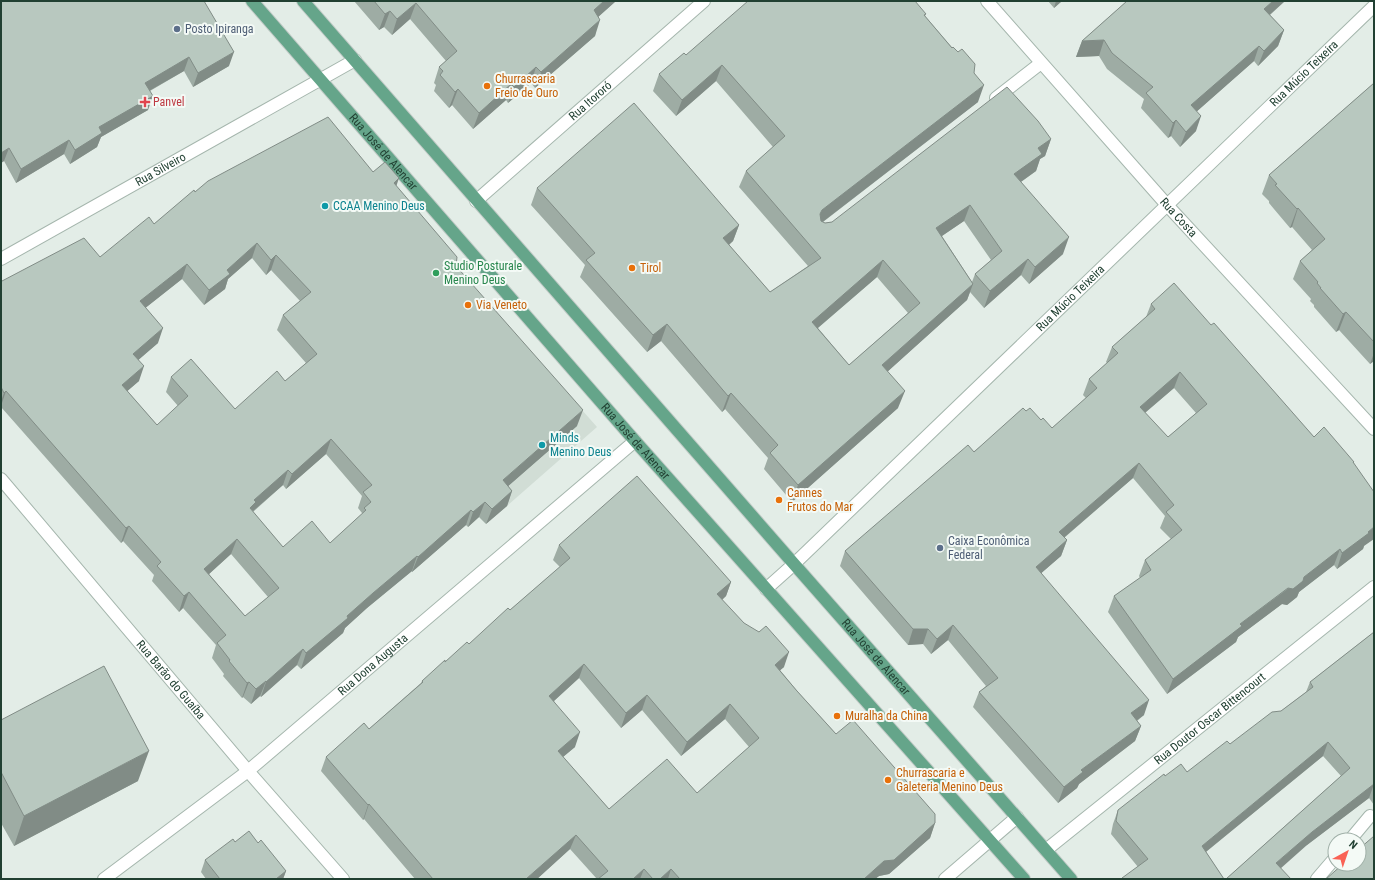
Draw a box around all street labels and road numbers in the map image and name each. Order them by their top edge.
street label: Rua Múcio Teixeira [1267,37,1341,109]
street label: Rua Itororó [566,78,615,123]
street label: Rua José de Alencar [346,111,421,193]
street label: Rua Silveiro [133,150,188,189]
street label: Rua Costa [1157,195,1200,240]
street label: Rua Múcio Teixeira [1033,262,1108,334]
street label: Rua José de Alencar [598,400,673,483]
street label: Rua José de Alencar [839,616,913,698]
street label: Rua Dona Augusta [335,631,411,698]
street label: Rua Barão do Guaíba [134,638,208,722]
street label: Rua Doutor Oscar Bittencourt [1151,670,1269,767]

